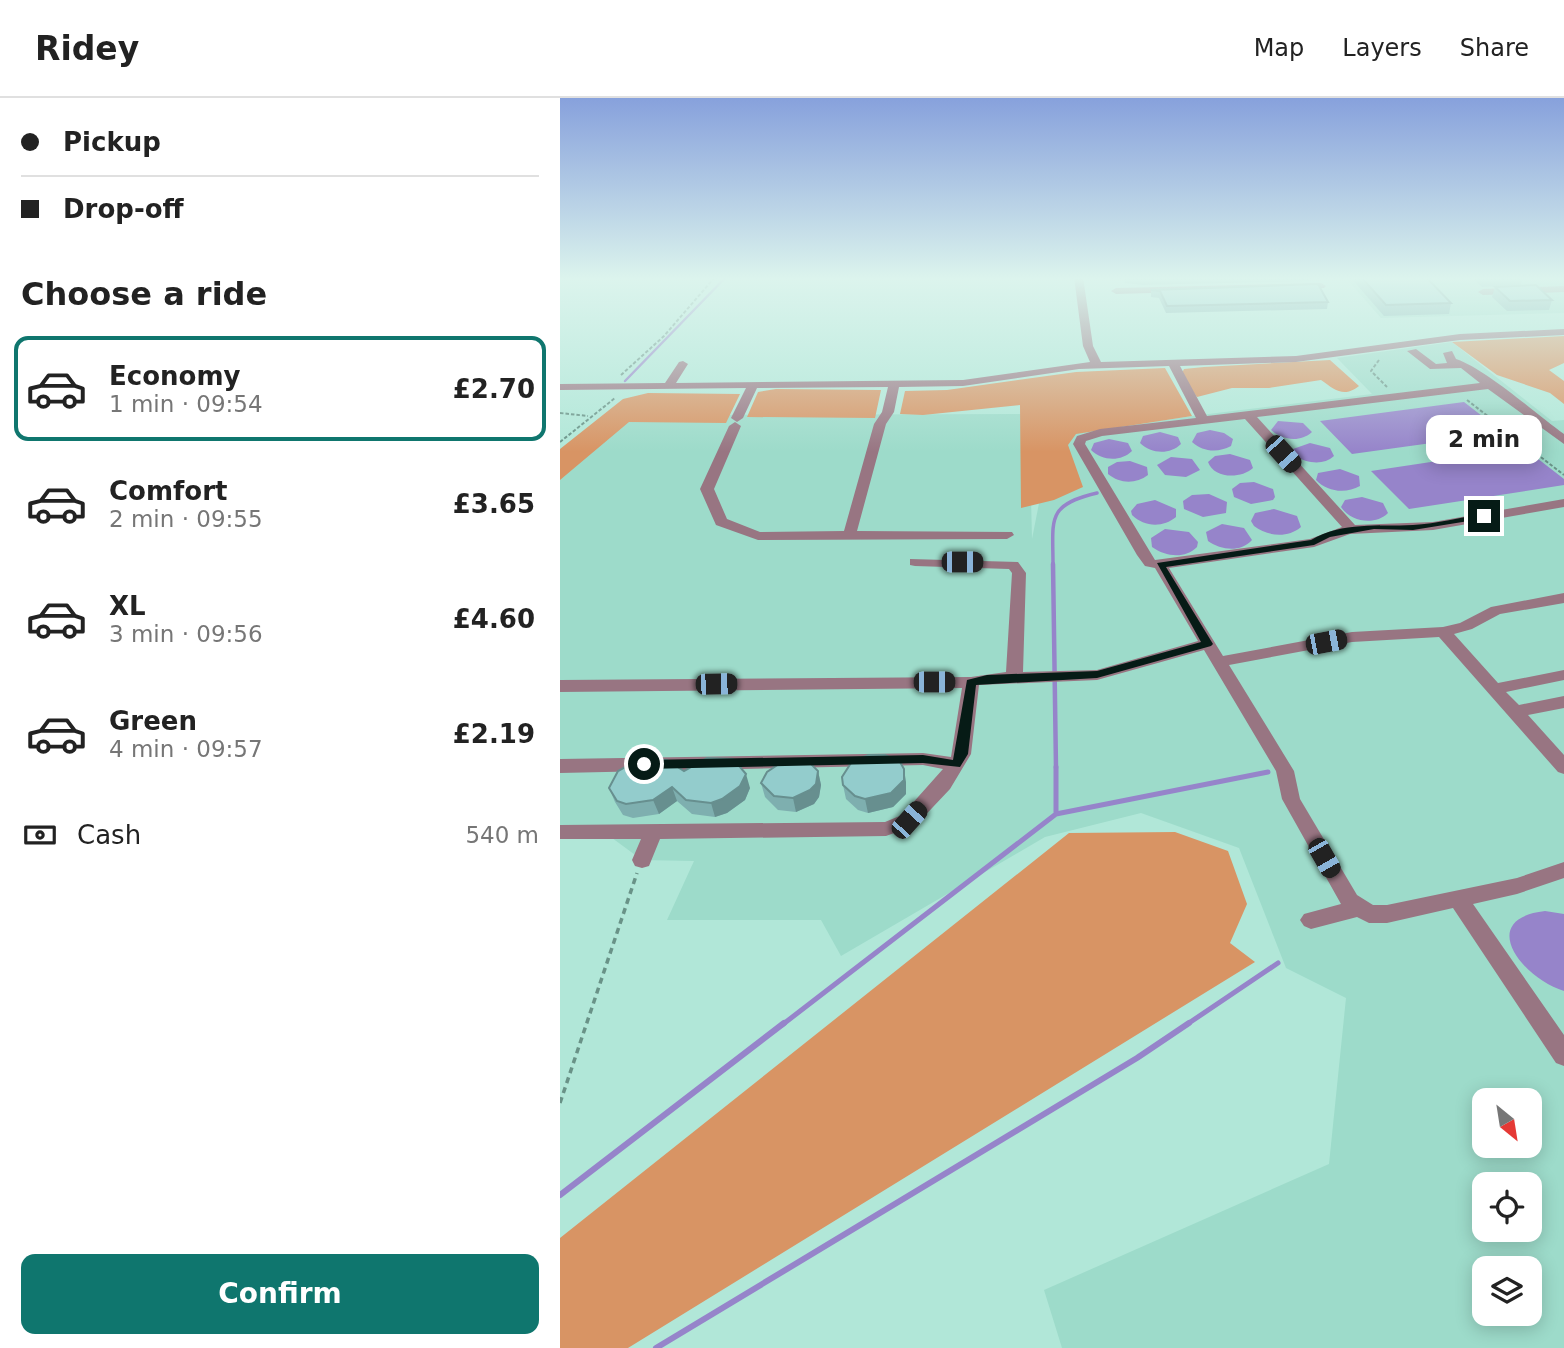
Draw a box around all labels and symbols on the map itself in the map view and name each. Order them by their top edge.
callout: 2 min [1426,414,1542,464]
car [1262,431,1305,477]
route end [1468,500,1500,532]
car [942,552,984,573]
car [1304,628,1349,656]
car [914,672,956,693]
car [695,673,738,695]
route start [628,748,660,780]
car [888,797,931,843]
car [1305,835,1344,881]
north arrow [1472,1088,1542,1158]

